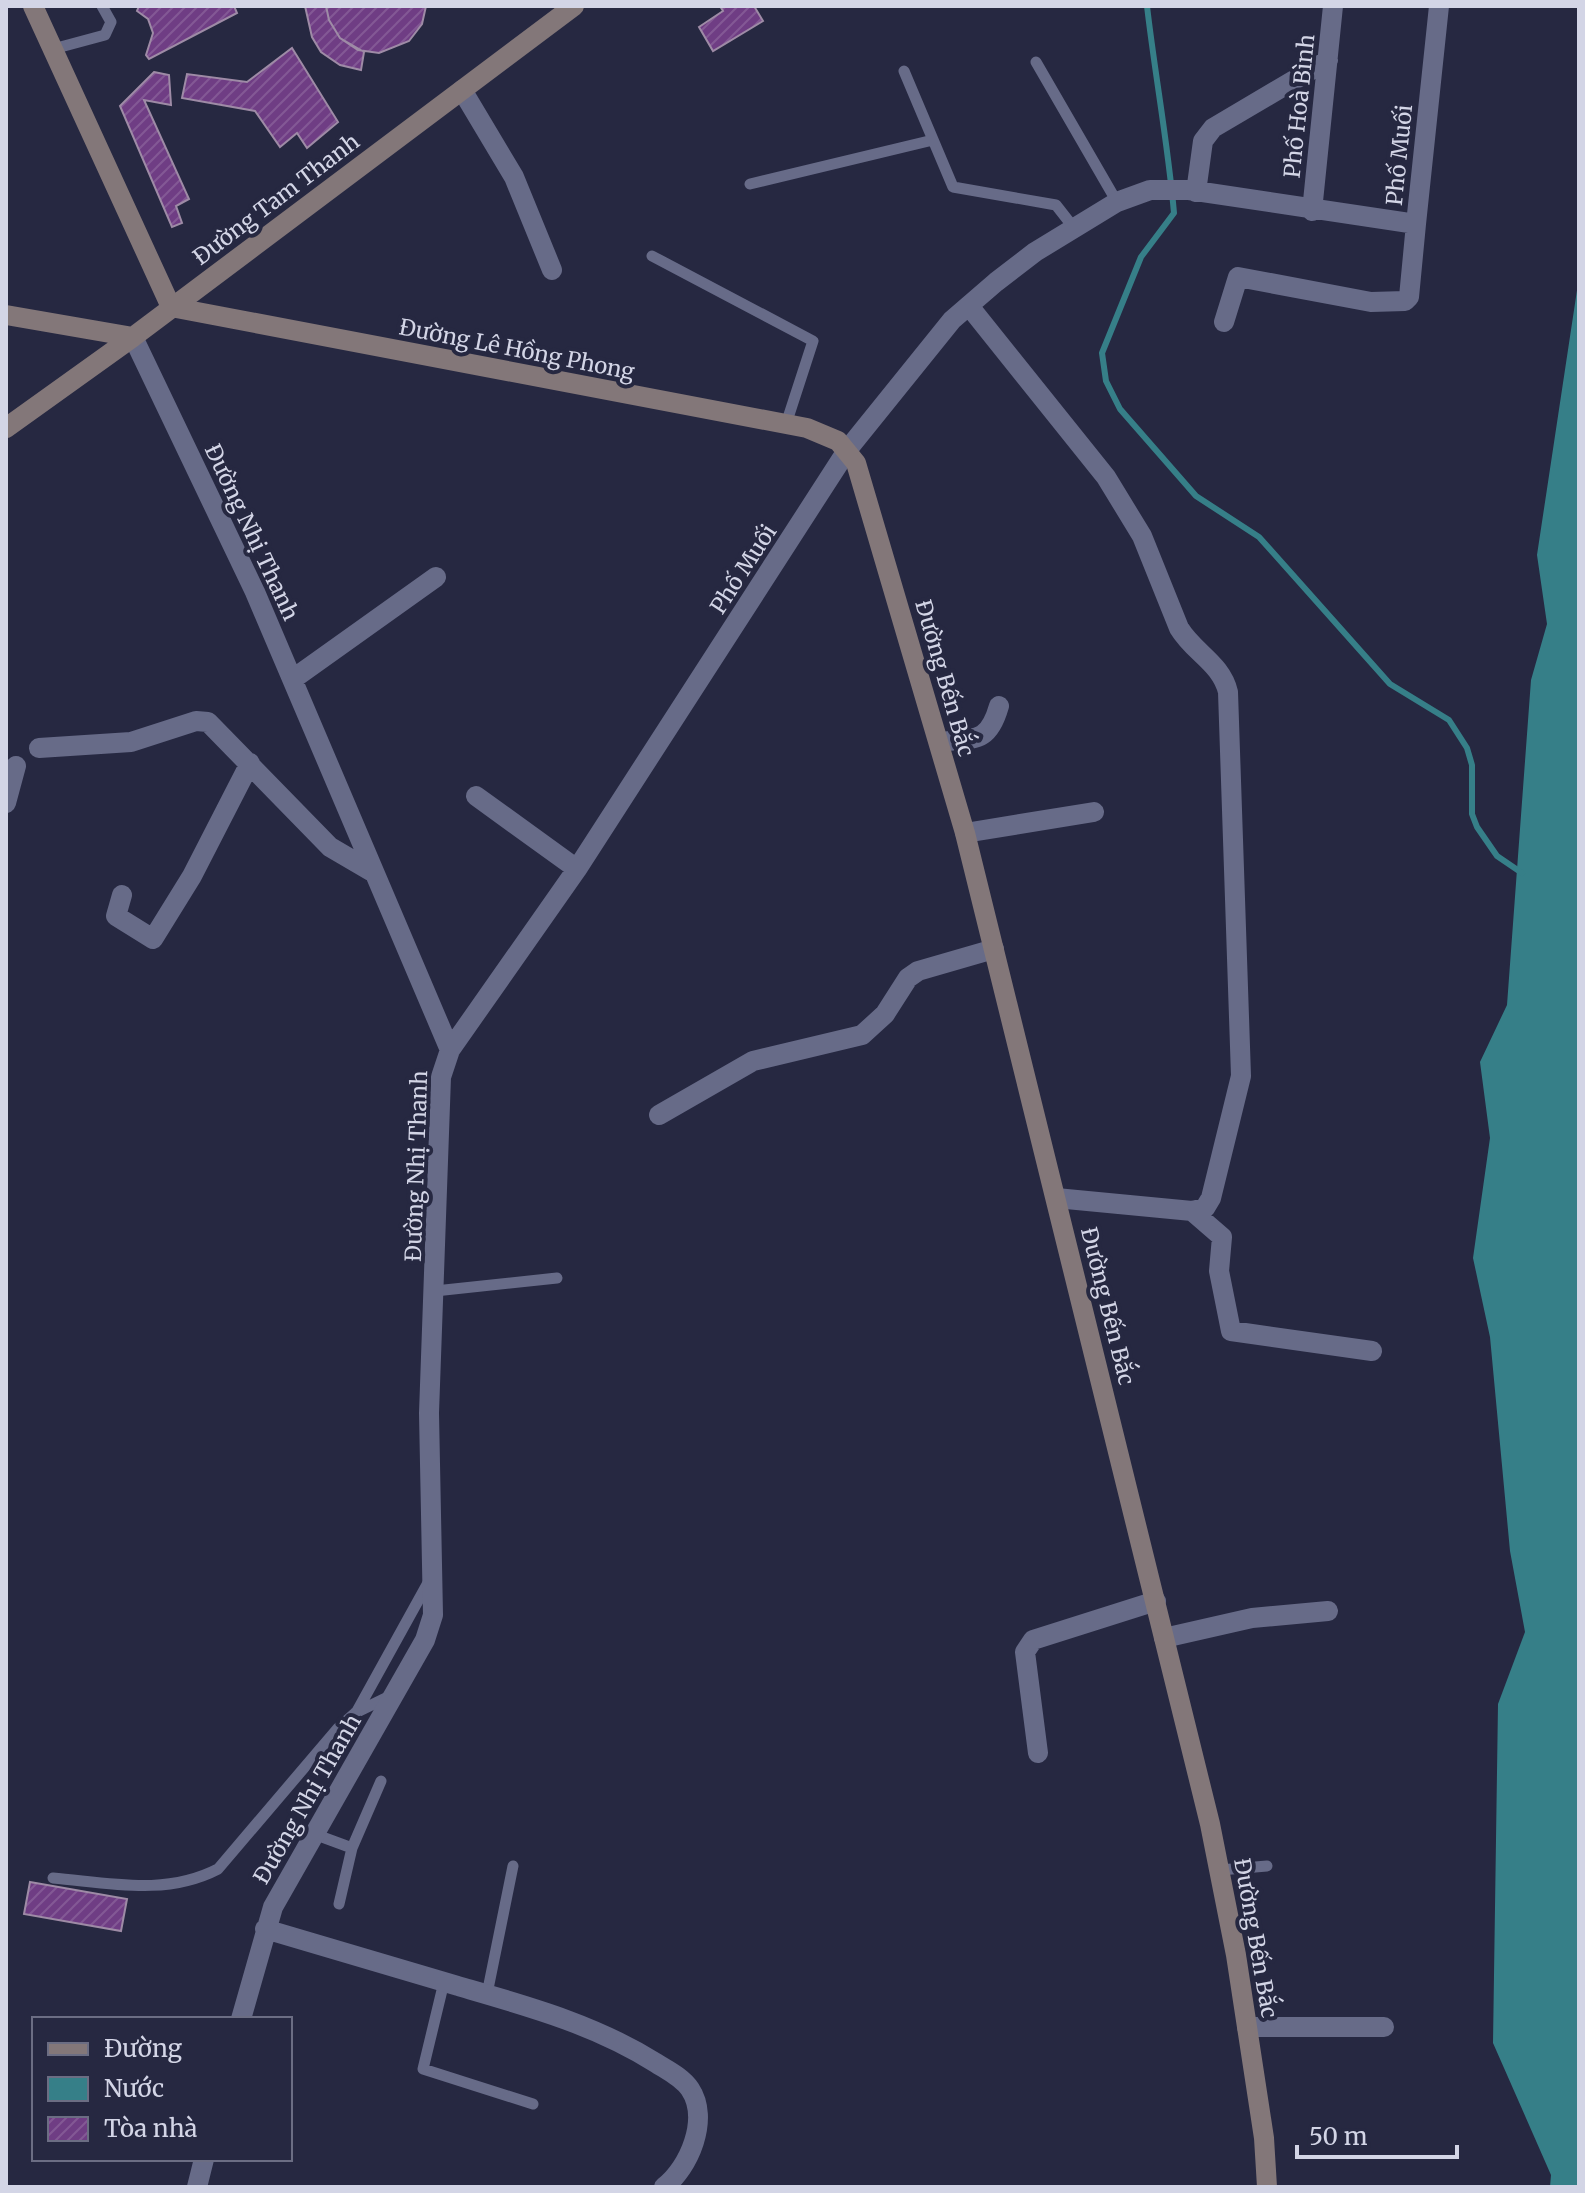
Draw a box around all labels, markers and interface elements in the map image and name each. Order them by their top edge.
street label: Phố Hoà Bình [1278,32,1321,179]
street label: Phố Muối [1380,103,1418,207]
street label: Đường Tam Thanh [187,127,365,271]
street label: Đường Lê Hồng Phong [397,312,637,386]
street label: Đường Nhị Thanh [199,439,305,625]
street label: Phố Muối [704,519,782,619]
street label: Đường Bến Bắc [909,596,984,760]
street label: Đường Nhị Thanh [399,1069,433,1262]
street label: Đường Bến Bắc [1075,1223,1144,1388]
street label: Đường Nhị Thanh [247,1709,367,1889]
street label: Đường Bến Bắc [1228,1855,1287,2020]
legend [32,2017,292,2161]
text: Đường [104,2033,183,2064]
text: Nước [104,2073,164,2104]
scale bar [1297,2109,1457,2159]
text: Tòa nhà [104,2113,198,2144]
text: 50 m [1309,2121,1368,2152]

